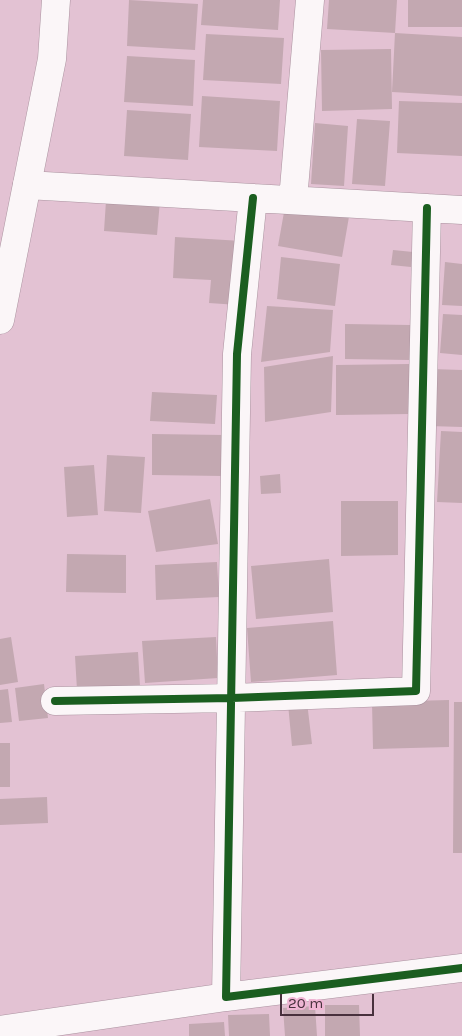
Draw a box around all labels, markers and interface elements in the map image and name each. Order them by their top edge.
scale bar [282,984,376,1016]
text: 20 m [288,994,323,1012]

